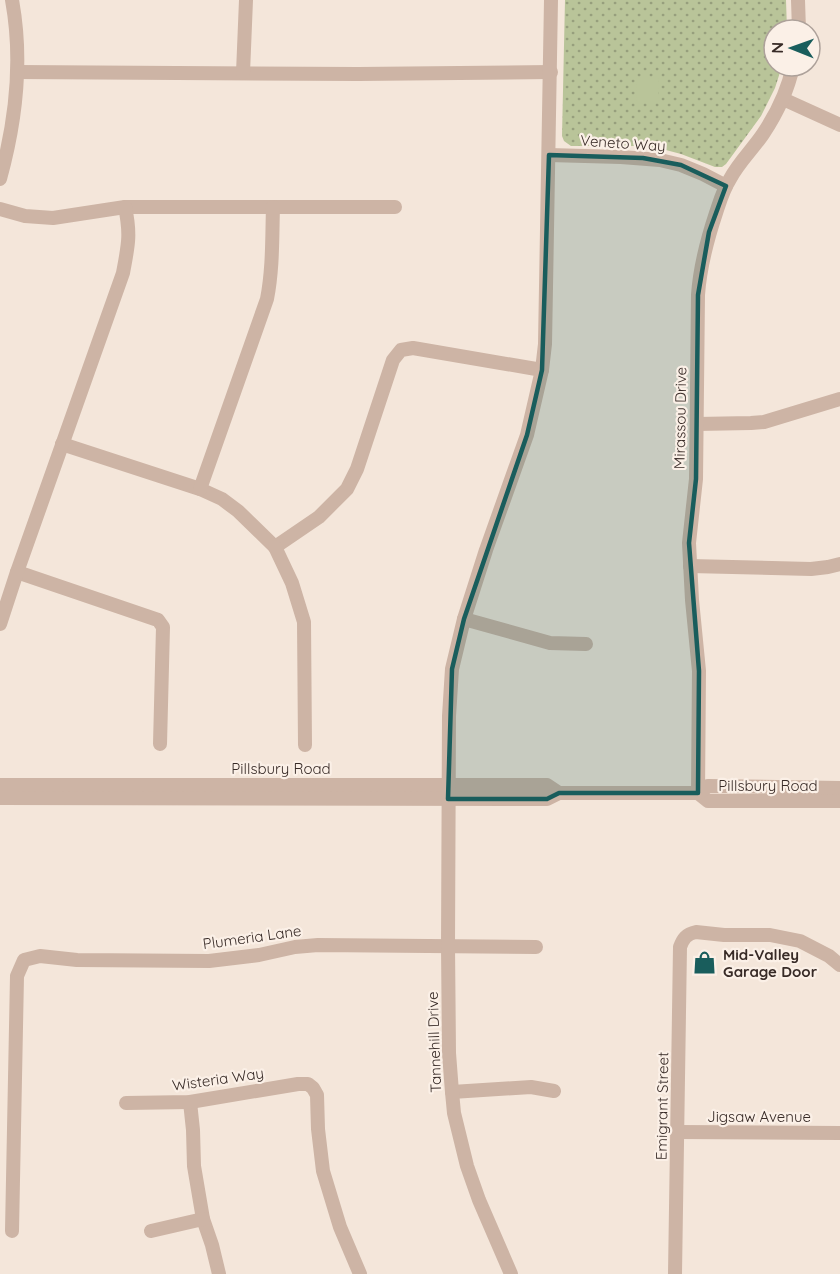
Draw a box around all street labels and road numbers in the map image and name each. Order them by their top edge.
street label: Veneto Way [580,131,666,155]
street label: Mirassou Drive [670,367,690,469]
street label: Pillsbury Road [231,759,331,778]
street label: Pillsbury Road [718,776,818,795]
street label: Plumeria Lane [201,921,303,953]
street label: Tannehill Drive [423,991,445,1093]
street label: Emigrant Street [652,1052,672,1160]
street label: Wisteria Way [171,1063,265,1095]
street label: Jigsaw Avenue [707,1107,811,1126]

